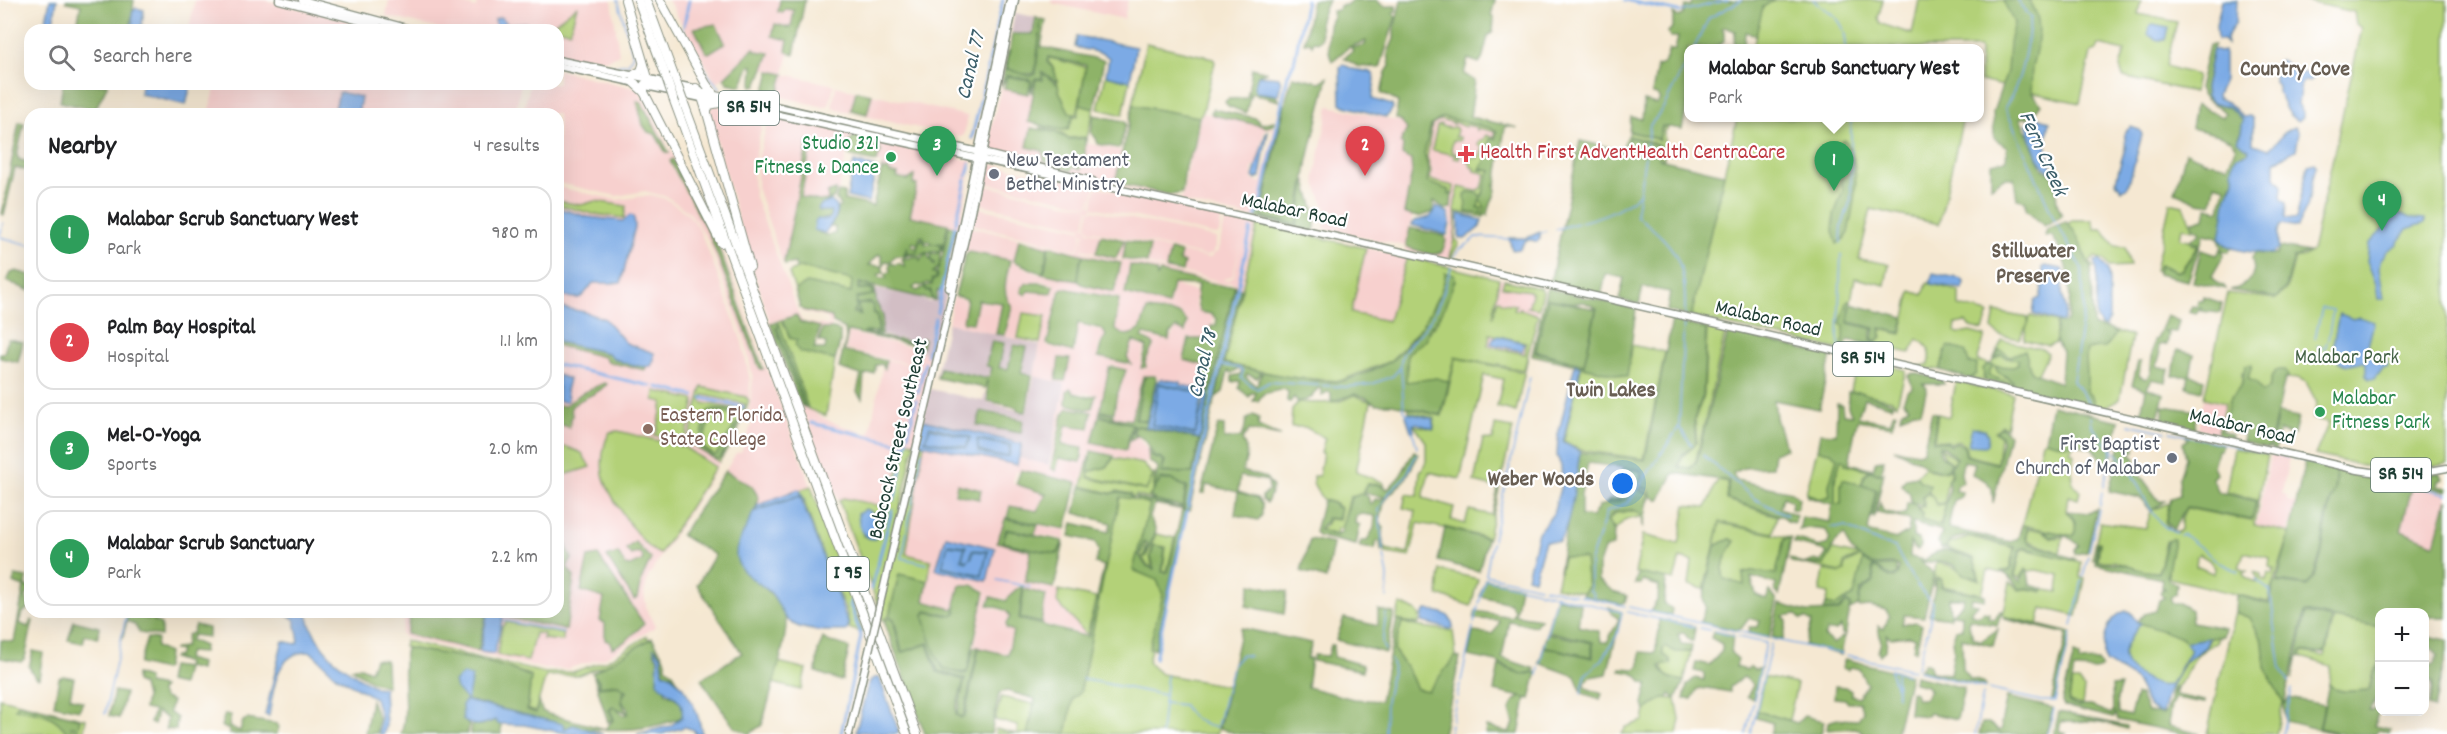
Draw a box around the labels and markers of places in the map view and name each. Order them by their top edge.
pin: 3 [918,126,956,176]
pin: 2 [1346,126,1384,176]
place label: Studio 321 Fitness & Dance [754,130,879,184]
place label: Health First AdventHealth CentraCare [1480,139,1785,169]
pin: 1 [1814,142,1854,191]
marker: Health First AdventHealth CentraCare [1457,145,1475,163]
place label: New Testament Bethel Ministry [1006,147,1129,201]
marker: Studio 321 Fitness & Dance [884,150,898,164]
marker: New Testament Bethel Ministry [987,167,1001,181]
pin: 4 [2362,182,2402,231]
place label: Malabar Fitness Park [2332,385,2430,439]
place label: Eastern Florida State College [660,402,784,456]
marker: Malabar Fitness Park [2313,405,2327,419]
marker: Eastern Florida State College [641,422,655,436]
place label: First Baptist Church of Malabar [2015,431,2160,485]
marker: First Baptist Church of Malabar [2165,451,2179,465]

